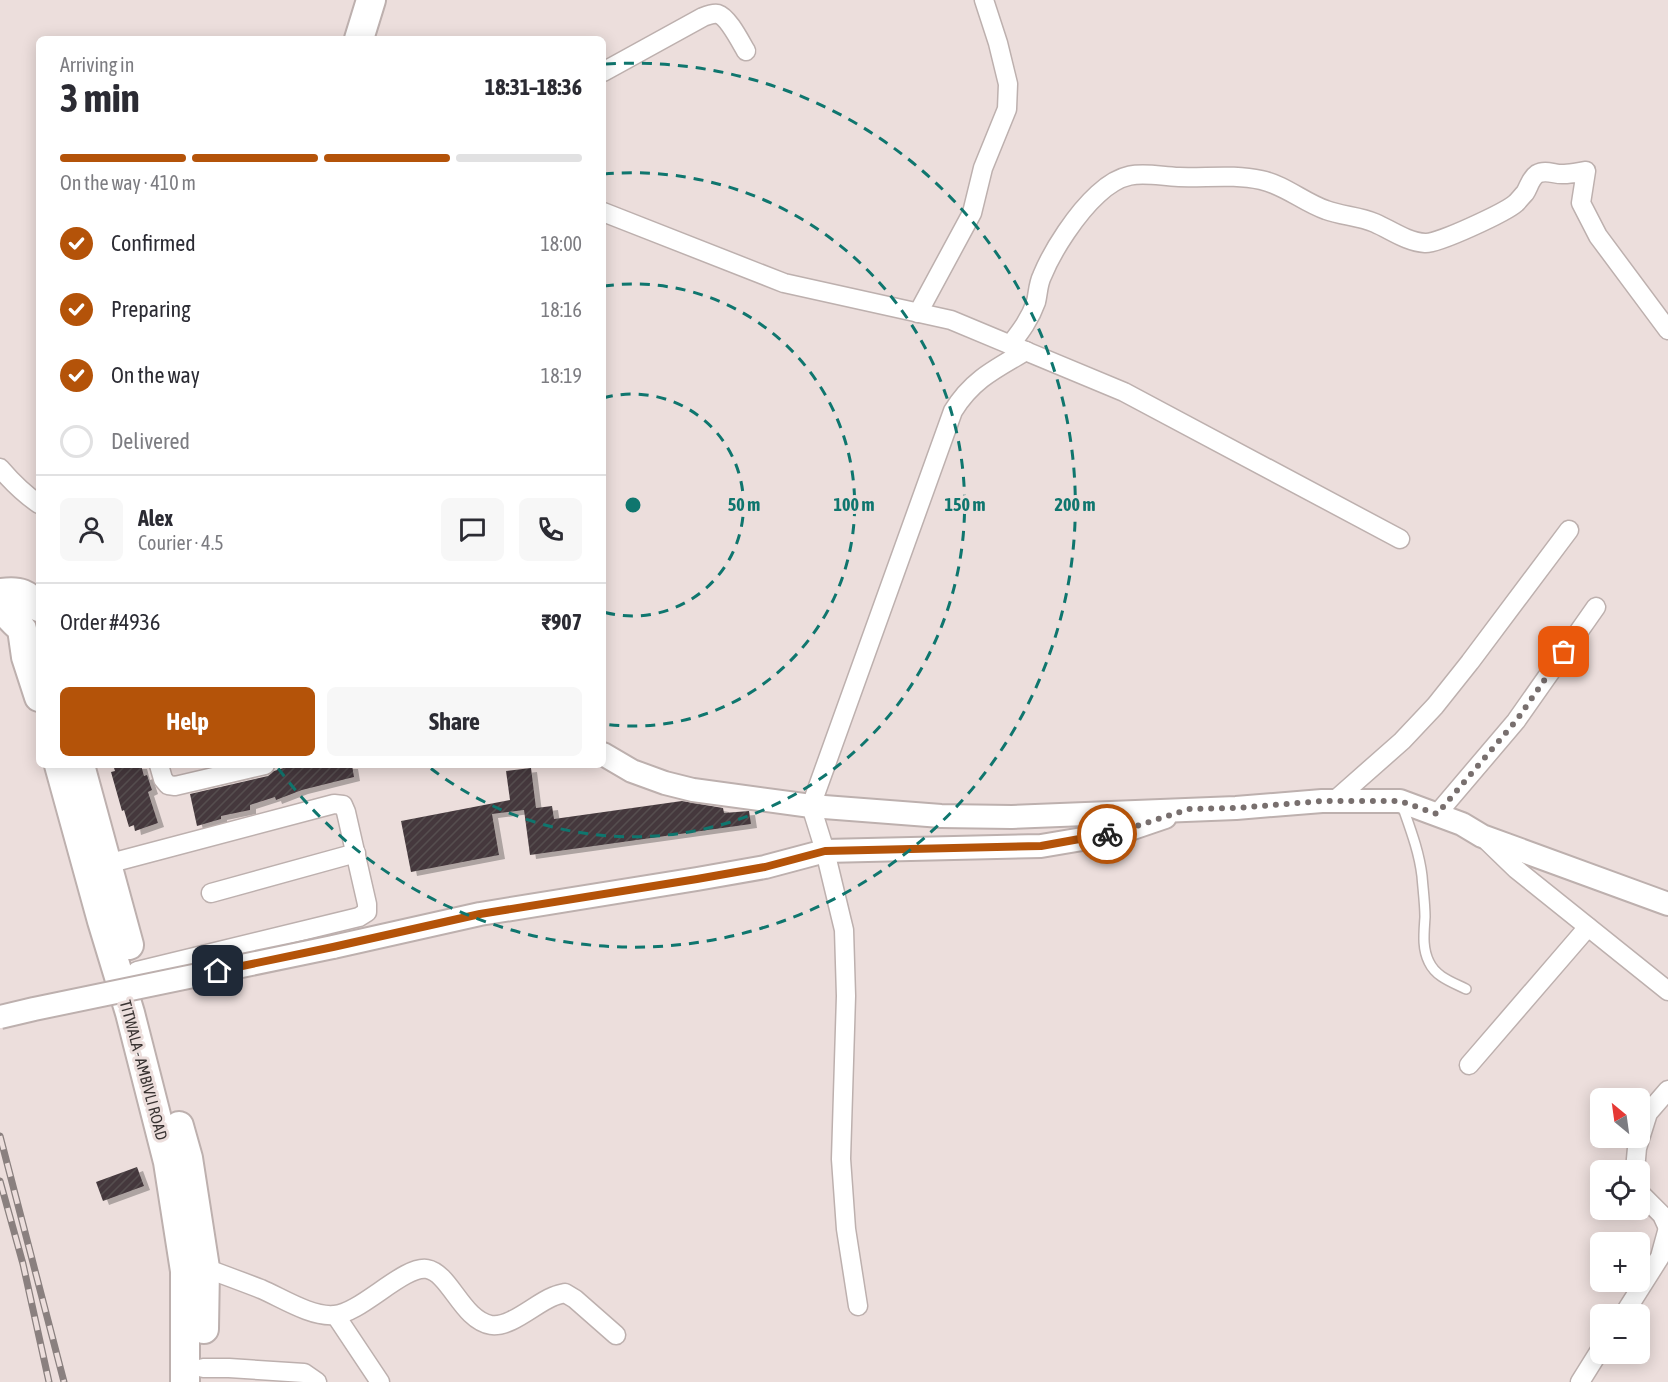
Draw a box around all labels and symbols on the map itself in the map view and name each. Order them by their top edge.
text: 50 m [728,494,760,515]
text: 100 m [834,494,874,515]
text: 150 m [945,494,985,515]
text: 200 m [1055,494,1095,515]
centre of rings [623,495,643,515]
pin [1538,626,1589,677]
courier [1077,804,1137,864]
pin [192,945,243,996]
street label: TITWALA - AMBIVLI ROAD [117,998,171,1142]
north arrow [1590,1088,1650,1148]

